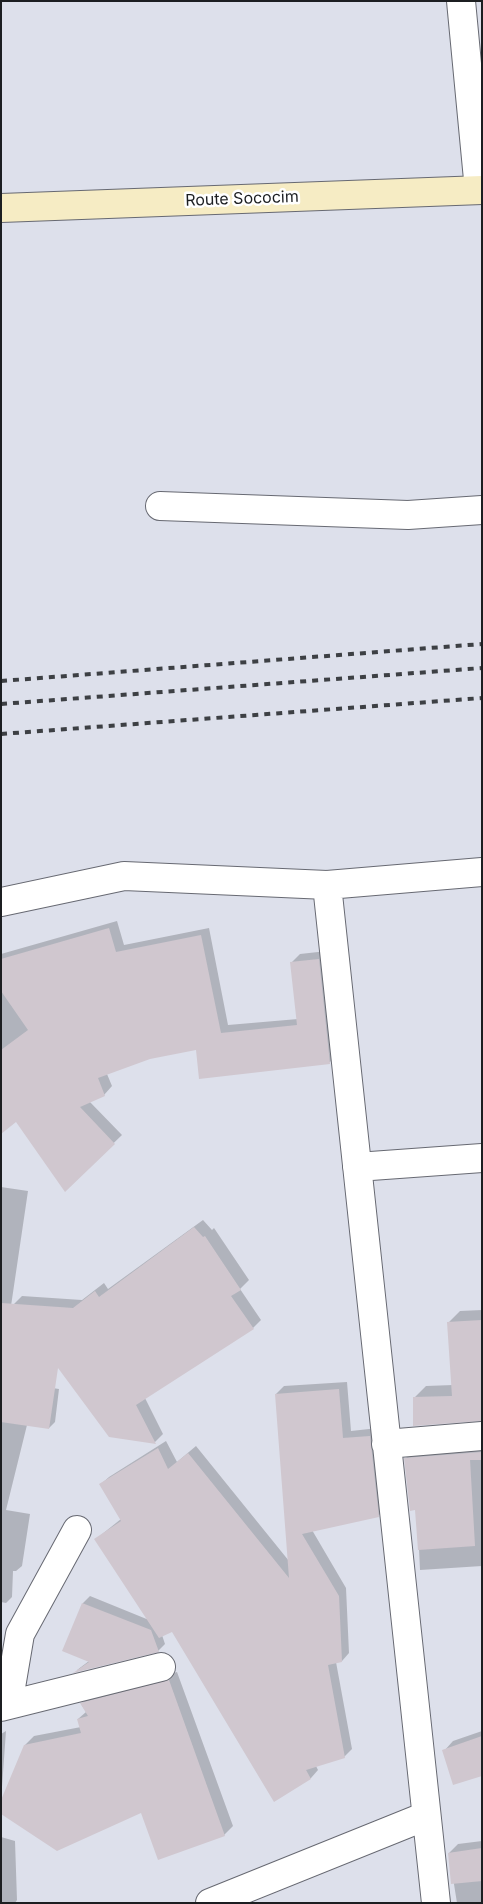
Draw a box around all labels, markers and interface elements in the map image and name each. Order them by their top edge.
street label: Route Sococim [185,187,299,211]

